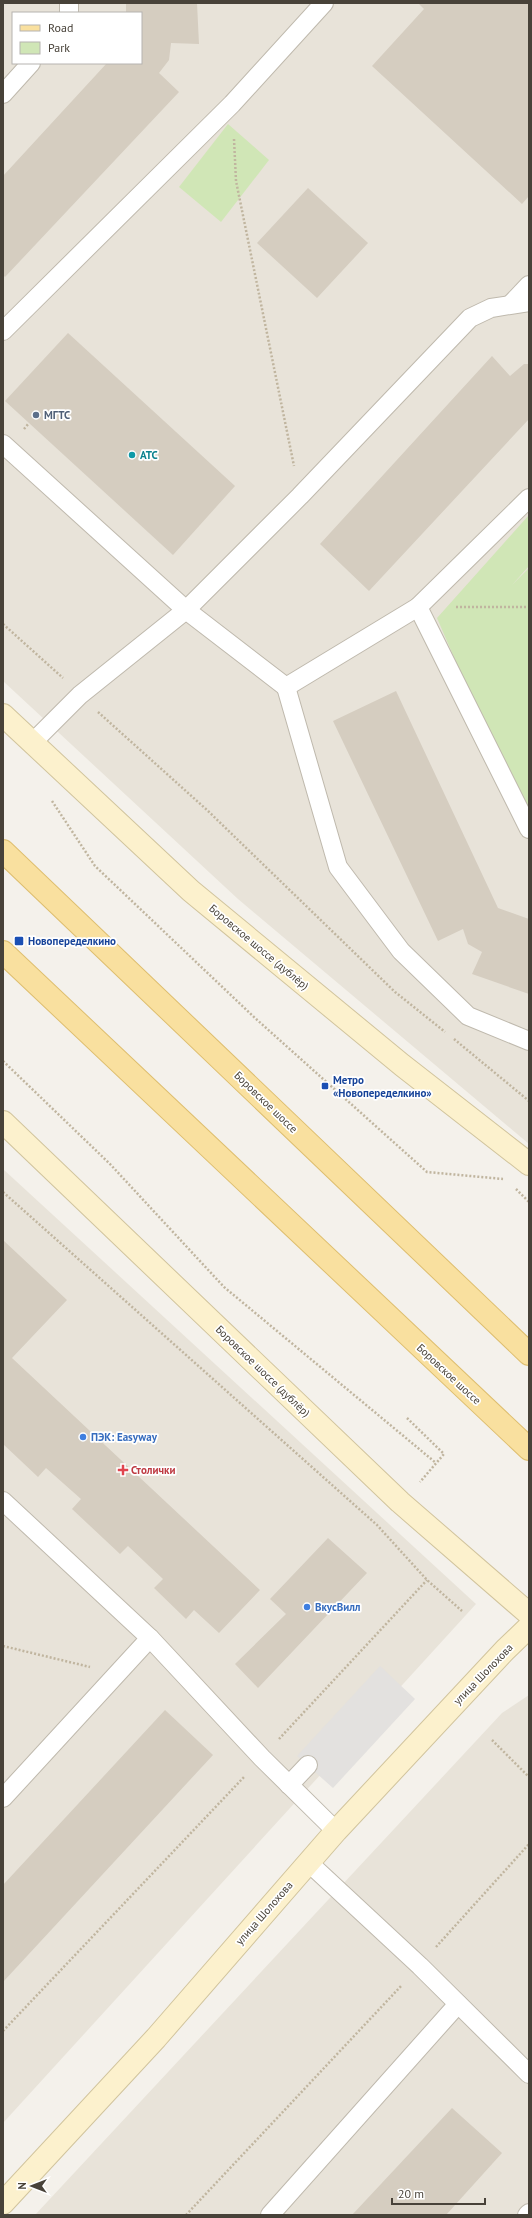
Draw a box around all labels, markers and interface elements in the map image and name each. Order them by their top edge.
legend [12,12,142,64]
text: Road [48,20,73,35]
text: Park [48,40,70,55]
place label: МГТС [44,408,70,422]
marker: МГТС [31,410,41,420]
place label: АТС [140,448,158,462]
marker: АТС [127,450,137,460]
street label: Боровское шоссе (дублёр) [206,901,312,993]
place label: Новопеределкино [28,934,116,948]
marker: Новопеределкино [13,935,25,947]
street label: Боровское шоссе [231,1068,301,1136]
place label: Метро «Новопеределкино» [333,1073,432,1100]
marker: Метро «Новопеределкино» [320,1081,330,1091]
street label: Боровское шоссе (дублёр) [213,1322,313,1420]
street label: Боровское шоссе [414,1341,484,1408]
place label: ПЭК: Easyway [91,1430,158,1444]
marker: ПЭК: Easyway [78,1432,88,1442]
place label: Столички [131,1463,175,1477]
marker: Столички [118,1465,128,1475]
place label: ВкусВилл [315,1600,361,1614]
marker: ВкусВилл [302,1602,312,1612]
street label: улица Шолохова [450,1640,516,1708]
street label: улица Шолохова [233,1878,295,1948]
north arrow [12,2166,52,2206]
scale bar [392,2180,485,2206]
text: N [15,2182,29,2190]
text: 20 m [398,2186,424,2201]

